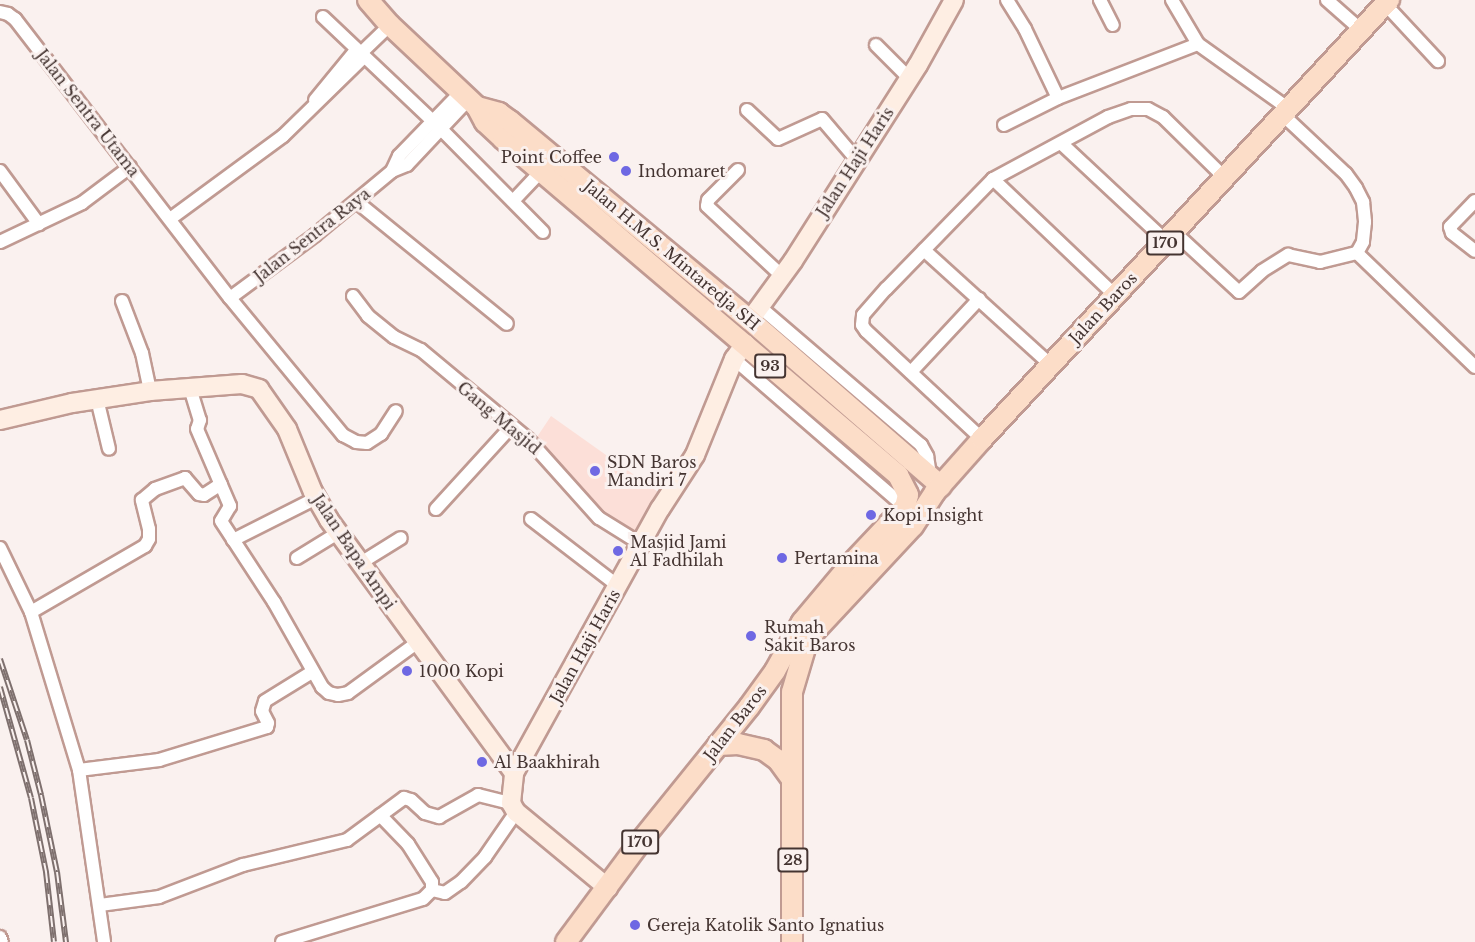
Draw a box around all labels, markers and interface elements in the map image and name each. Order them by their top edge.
street label: Jalan Sentra Utama [32,46,144,180]
street label: Jalan Haji Haris [812,104,898,220]
place label: Point Coffee [501,147,602,167]
marker: Point Coffee [607,150,621,164]
place label: Indomaret [638,161,726,181]
marker: Indomaret [619,164,633,178]
street label: Jalan H.M.S. Mintaredja SH [580,176,764,334]
street label: Jalan Sentra Raya [250,184,374,286]
road number: 170 [1146,231,1184,255]
street label: Jalan Baros [1065,268,1141,348]
road number: 93 [754,354,786,378]
street label: Gang Masjid [454,378,544,458]
place label: SDN Baros Mandiri 7 [607,452,697,490]
marker: SDN Baros Mandiri 7 [588,464,602,478]
street label: Jalan Bapa Ampi [308,490,400,614]
place label: Kopi Insight [883,505,983,525]
marker: Kopi Insight [864,508,878,522]
place label: Masjid Jami Al Fadhilah [630,532,727,570]
marker: Masjid Jami Al Fadhilah [611,544,625,558]
place label: Pertamina [794,548,879,568]
marker: Pertamina [775,551,789,565]
street label: Jalan Haji Haris [546,586,624,706]
place label: Rumah Sakit Baros [764,617,855,655]
marker: Rumah Sakit Baros [742,627,760,645]
place label: 1000 Kopi [419,661,504,681]
marker: 1000 Kopi [400,664,414,678]
street label: Jalan Baros [700,681,770,765]
place label: Al Baakhirah [494,752,600,772]
marker: Al Baakhirah [475,755,489,769]
road number: 170 [620,830,660,854]
road number: 28 [776,848,810,872]
place label: Gereja Katolik Santo Ignatius [647,915,885,935]
marker: Gereja Katolik Santo Ignatius [628,918,642,932]

